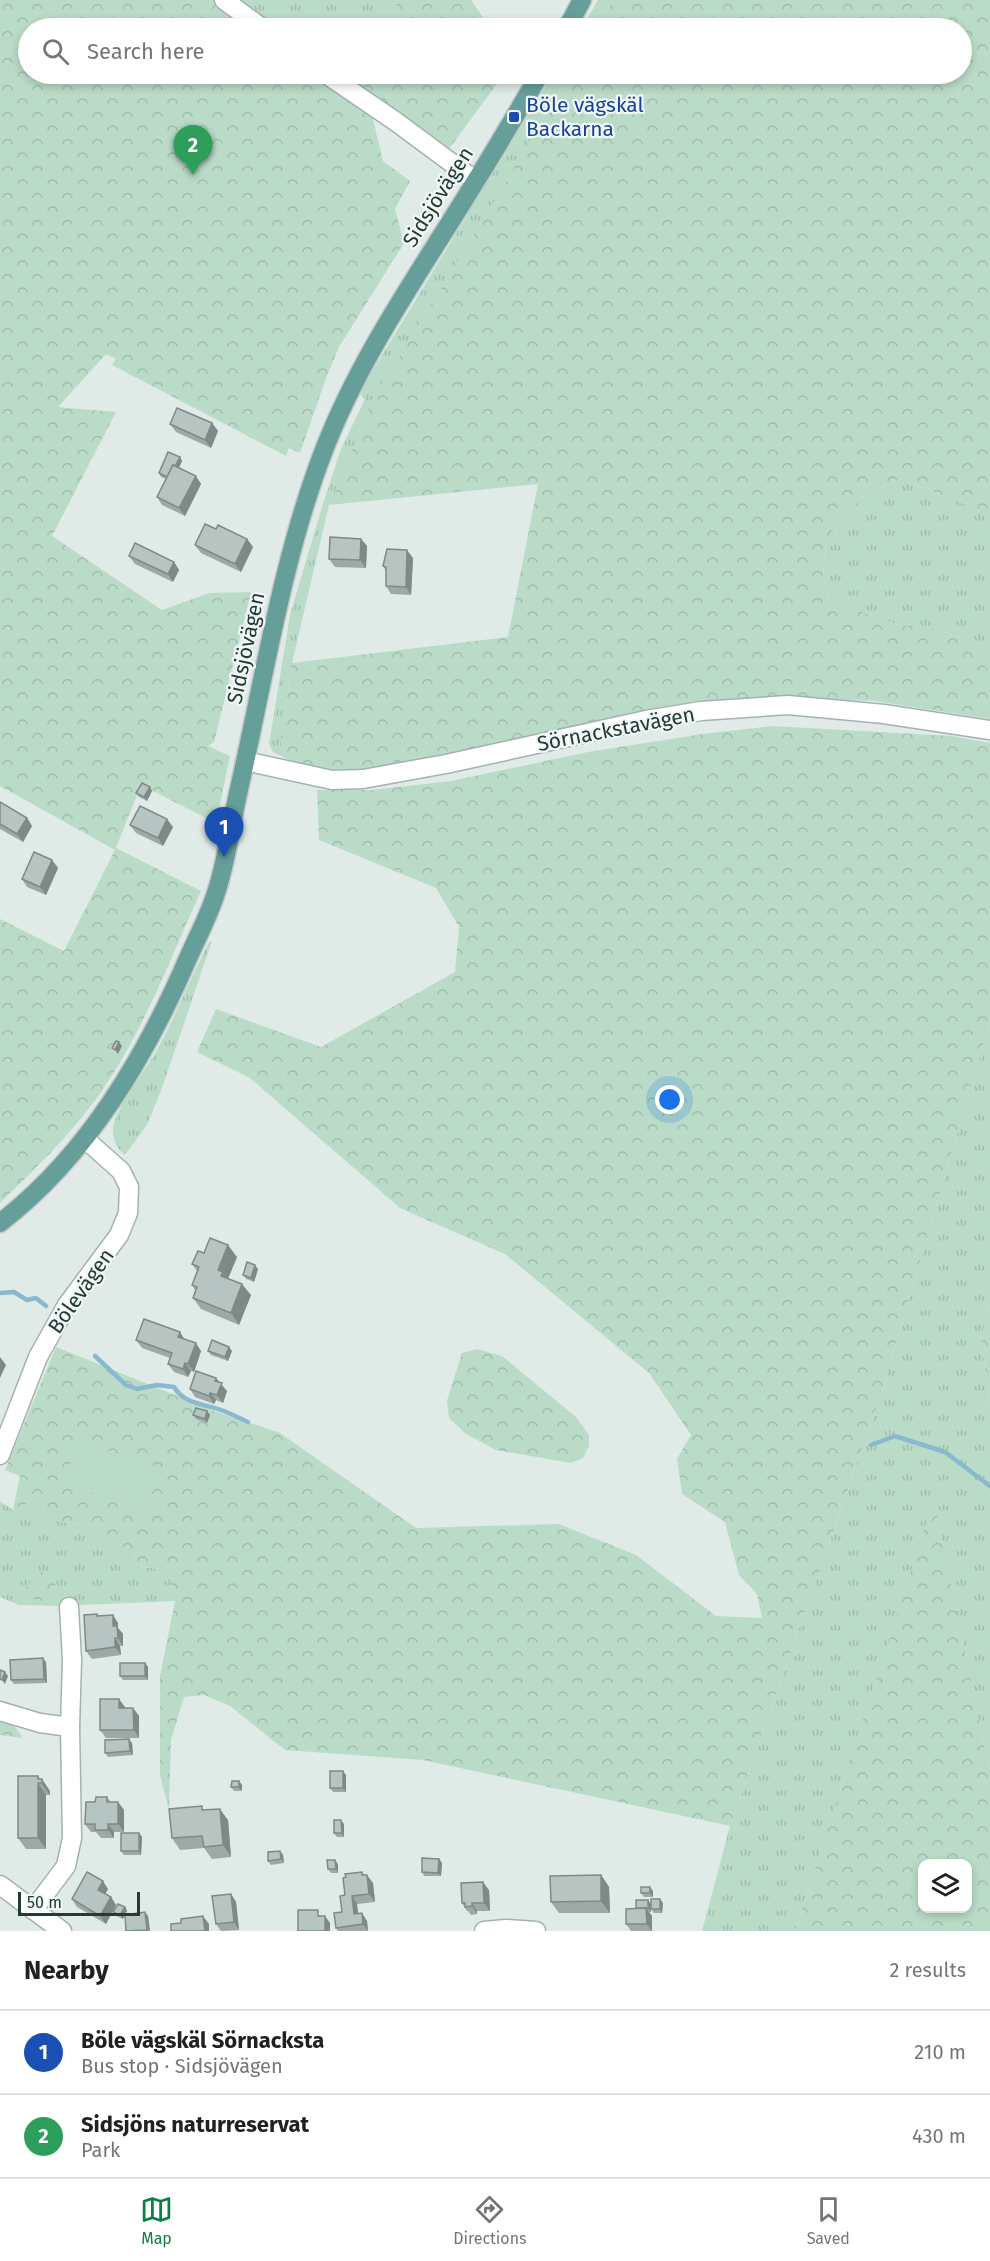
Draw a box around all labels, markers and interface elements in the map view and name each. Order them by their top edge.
search box [18,18,972,84]
icon: search [39,35,72,68]
text: Search here [87,38,205,65]
place label: Böle vägskäl Backarna [526,92,644,142]
marker: Böle vägskäl Backarna [507,110,521,124]
pin: 2 [174,126,212,175]
street label: Sidsjövägen [397,142,479,252]
street label: Sidsjövägen [222,590,270,706]
street label: Sörnackstavägen [535,701,697,757]
pin: 1 [204,808,244,857]
your location [655,1085,684,1114]
street label: Bölevägen [42,1243,120,1339]
map controls [918,1859,972,1913]
button: layers [918,1859,972,1913]
scale bar [18,1889,140,1916]
text: 50 m [27,1893,62,1912]
text: Nearby [24,1955,109,1986]
text: 2 results [889,1958,966,1982]
text: Böle vägskäl Sörnacksta [81,2027,324,2054]
text: 1 [39,2040,48,2064]
text: 210 m [914,2040,966,2064]
text: Bus stop · Sidsjövägen [81,2054,283,2078]
text: Sidsjöns naturreservat [81,2111,309,2138]
text: 2 [38,2124,49,2148]
text: 430 m [912,2124,966,2148]
text: Park [81,2138,120,2162]
tab: Map [140,2193,173,2248]
tab: Directions [453,2193,527,2248]
tab: Saved [807,2193,850,2248]

